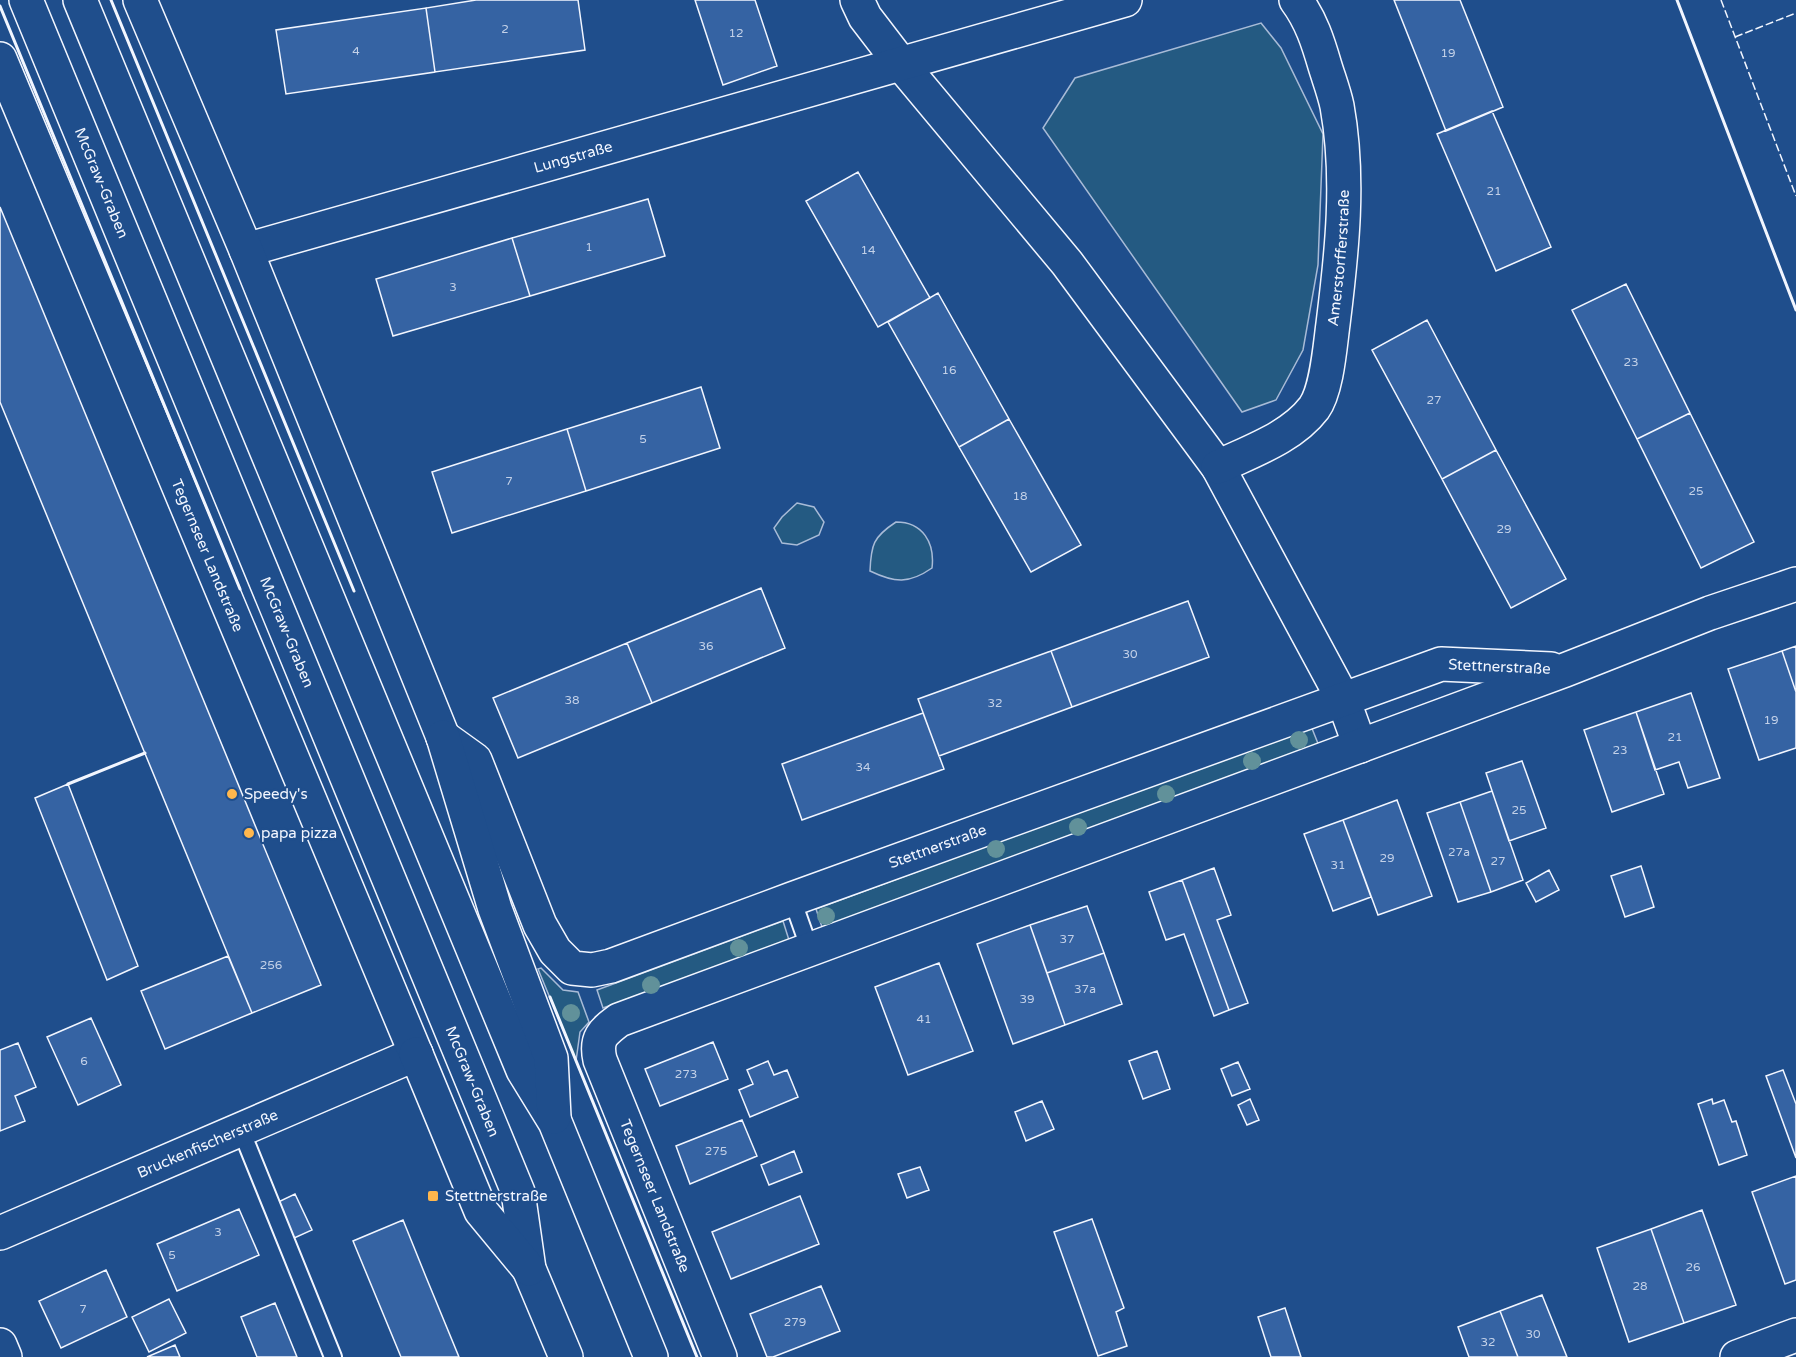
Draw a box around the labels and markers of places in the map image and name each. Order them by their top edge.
place label: Speedy's [244,785,308,803]
marker: Speedy's [225,787,239,801]
place label: papa pizza [261,824,337,842]
marker: papa pizza [242,826,256,840]
place label: Stettnerstraße [445,1187,548,1205]
marker: Stettnerstraße [426,1189,440,1203]

